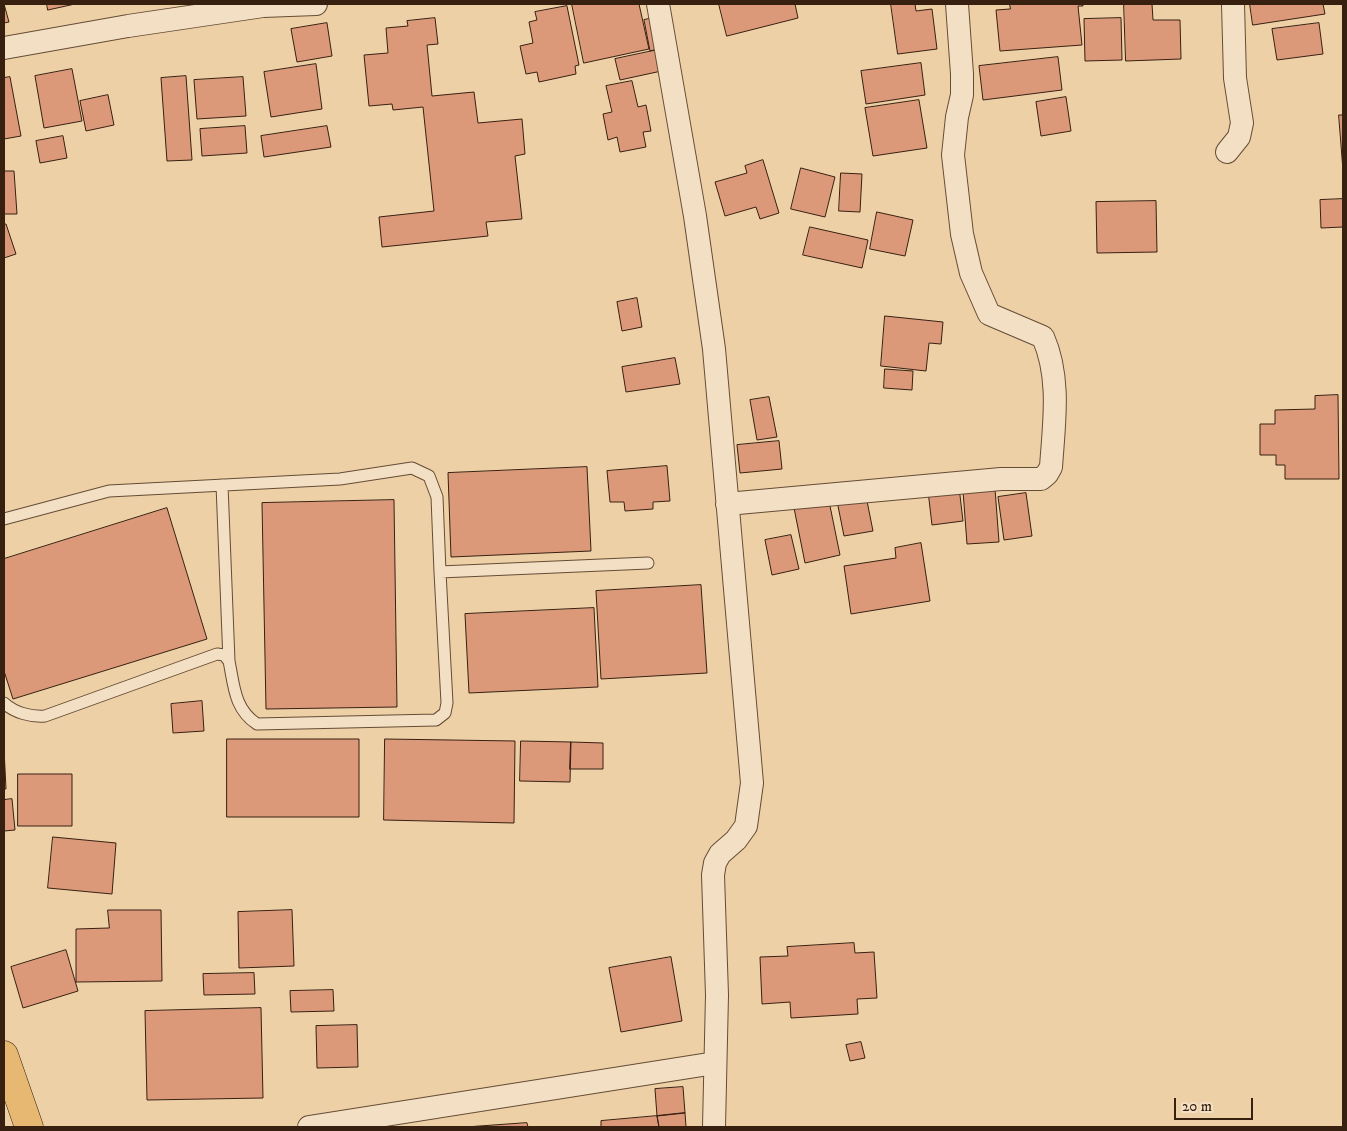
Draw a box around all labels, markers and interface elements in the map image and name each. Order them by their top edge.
scale bar [1177,1088,1256,1120]
text: 20 m [1182,1097,1212,1116]

